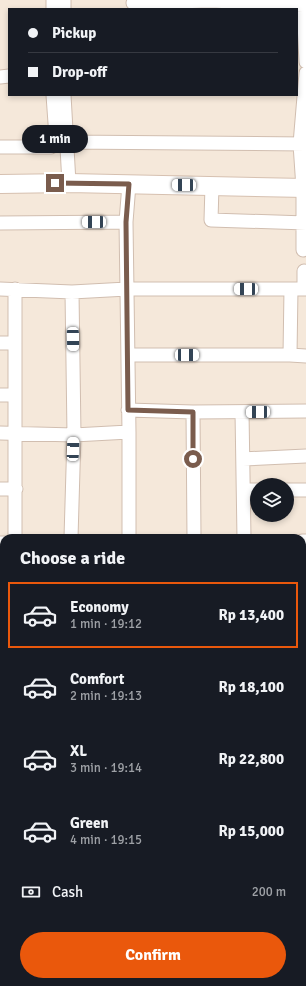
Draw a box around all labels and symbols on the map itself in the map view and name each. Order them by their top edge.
callout: 1 min [22,125,88,153]
route end [46,174,64,192]
car [172,179,196,191]
car [82,216,106,228]
car [234,283,258,295]
car [67,327,79,351]
car [175,349,199,361]
car [246,406,270,418]
car [67,437,79,461]
route start [184,450,202,468]

